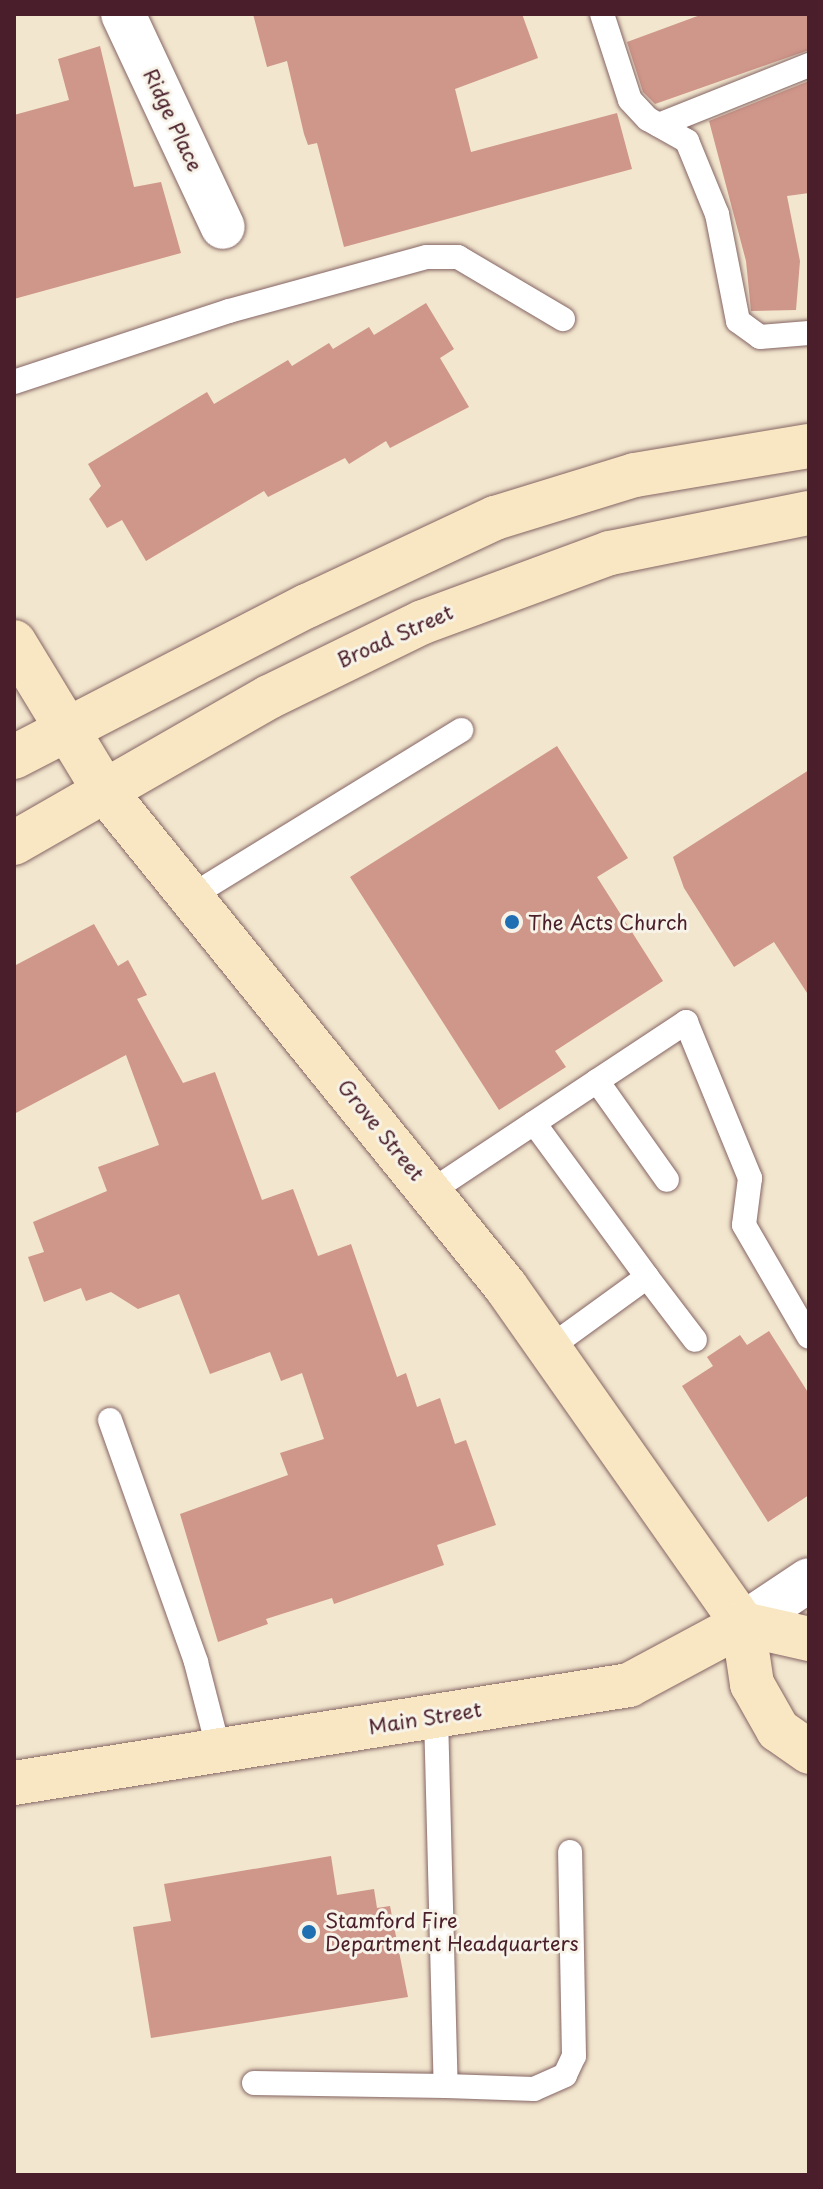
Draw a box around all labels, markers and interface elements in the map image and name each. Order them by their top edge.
street label: Ridge Place [139,65,207,175]
street label: Broad Street [334,600,456,672]
place label: The Acts Church [528,910,688,934]
marker: The Acts Church [503,913,521,931]
street label: Grove Street [333,1074,429,1186]
street label: Main Street [367,1697,483,1739]
place label: Stamford Fire Department Headquarters [325,1908,579,1955]
marker: Stamford Fire Department Headquarters [300,1923,318,1941]

